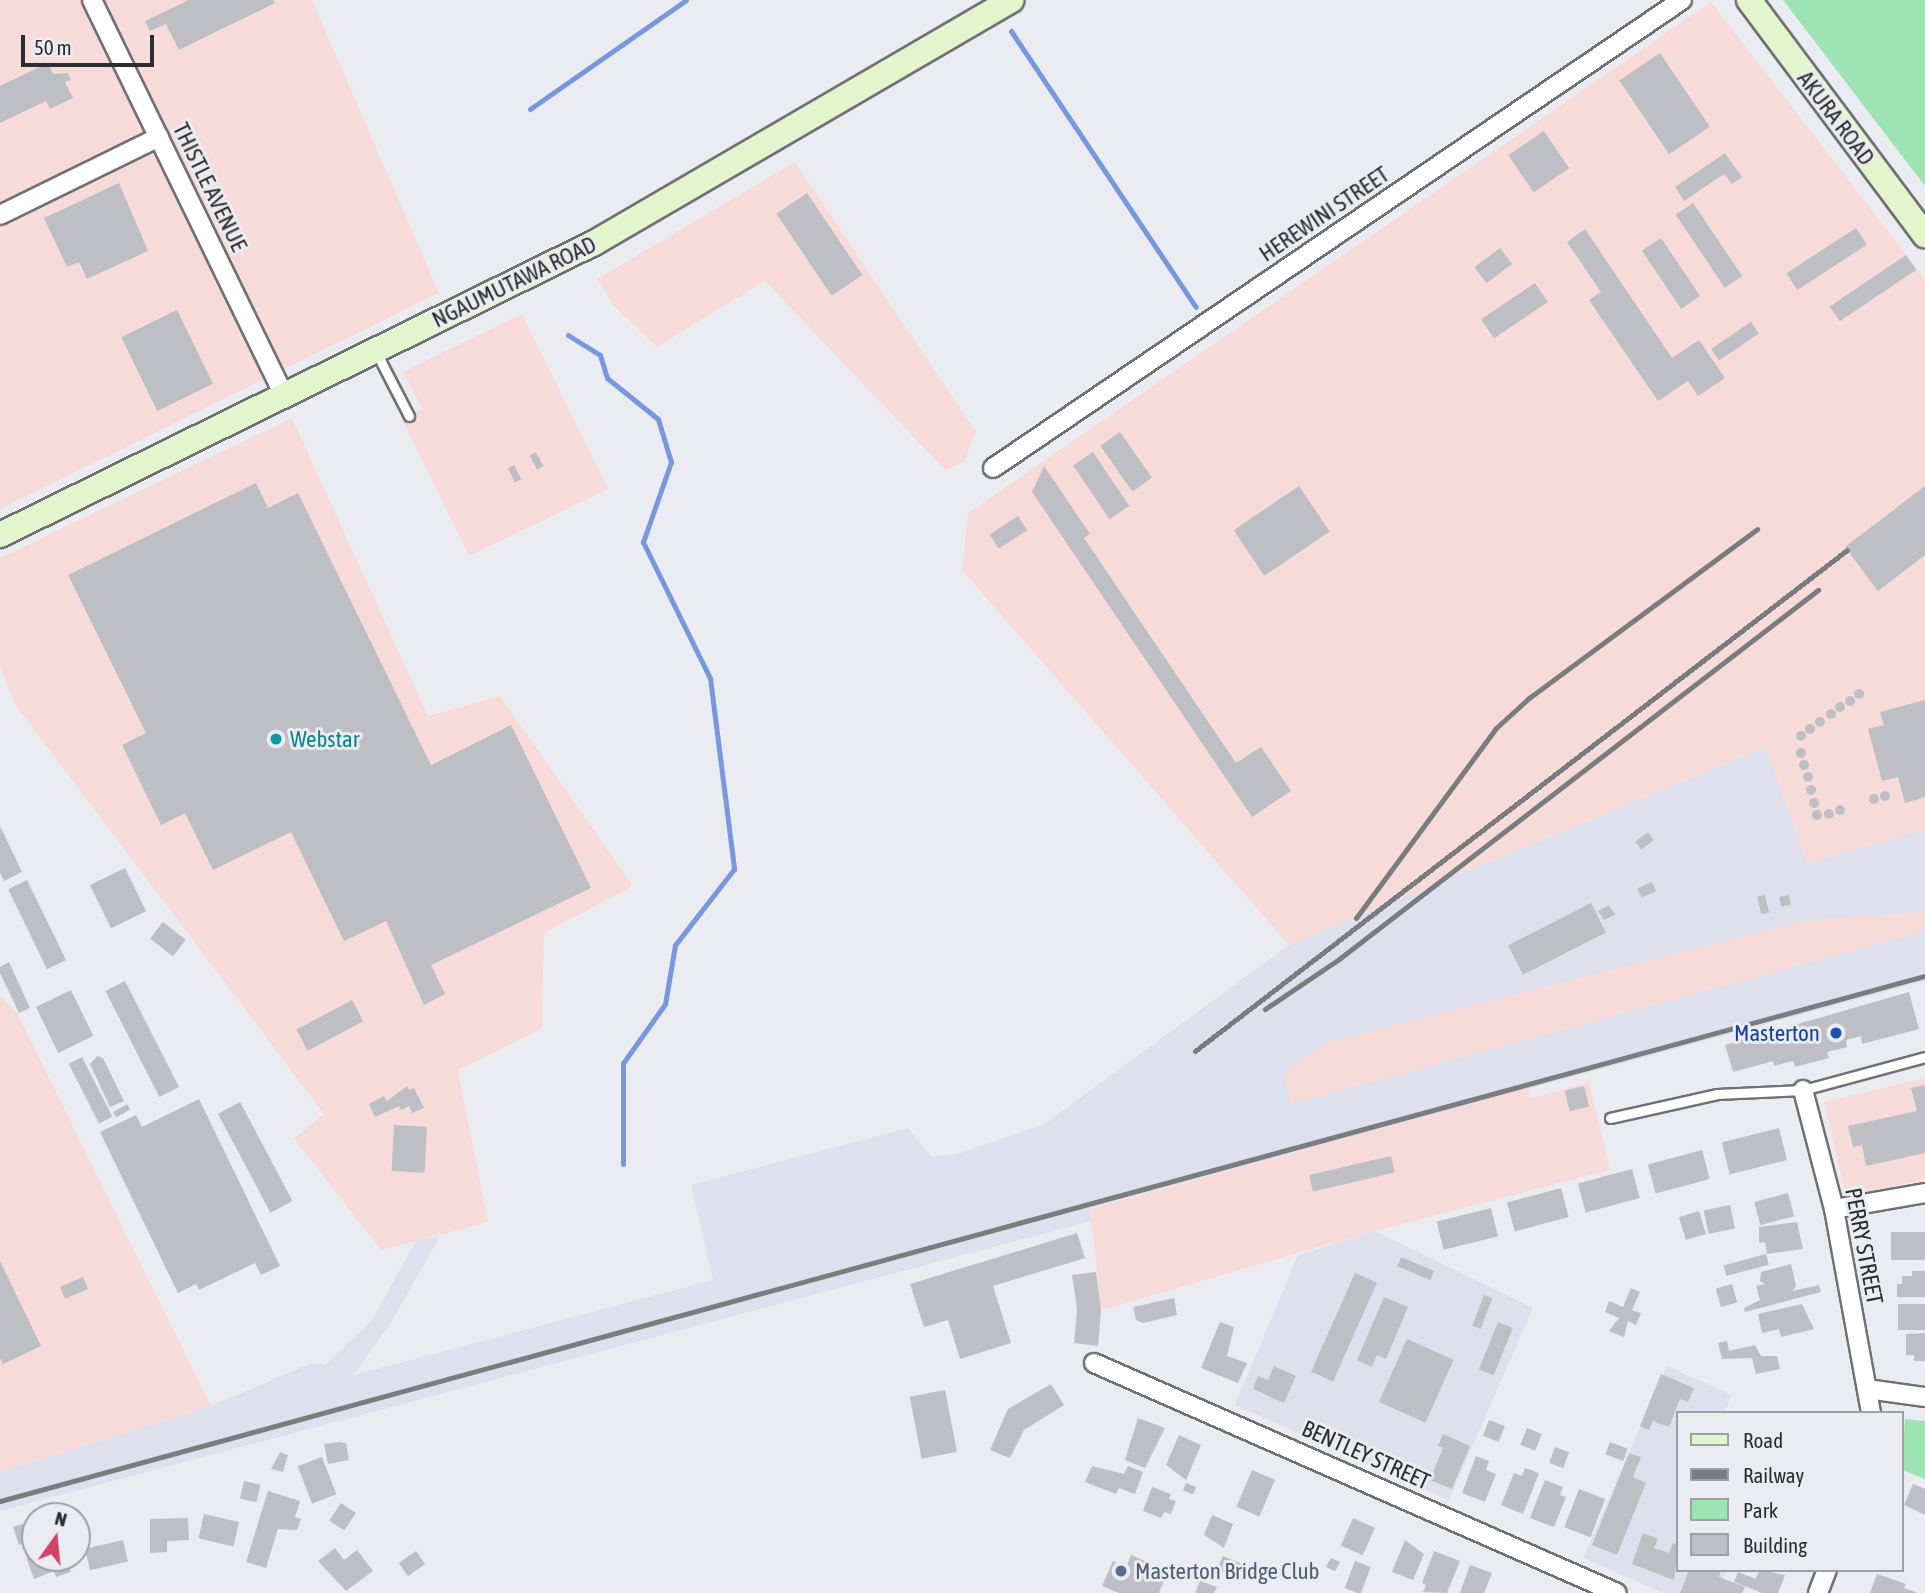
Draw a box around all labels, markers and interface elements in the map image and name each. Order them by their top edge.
scale bar [24,21,158,65]
text: 50 m [34,35,72,59]
street label: AKURA ROAD [1792,65,1880,171]
street label: THISTLE AVENUE [167,118,253,256]
street label: HEREWINI STREET [1254,160,1394,268]
street label: NGAUMUTAWA ROAD [427,230,601,334]
place label: Webstar [290,725,360,753]
marker: Webstar [268,731,284,747]
place label: Masterton [1734,1019,1820,1047]
marker: Masterton [1826,1023,1846,1043]
street label: PERRY STREET [1839,1185,1889,1307]
legend [1676,1411,1904,1572]
street label: BENTLEY STREET [1298,1414,1434,1496]
text: Road [1743,1428,1783,1452]
text: Railway [1743,1463,1804,1487]
text: Park [1743,1498,1778,1522]
north arrow [21,1502,91,1572]
text: N [53,1507,69,1531]
text: Building [1743,1533,1807,1557]
place label: Masterton Bridge Club [1135,1557,1319,1585]
marker: Masterton Bridge Club [1113,1563,1129,1579]

